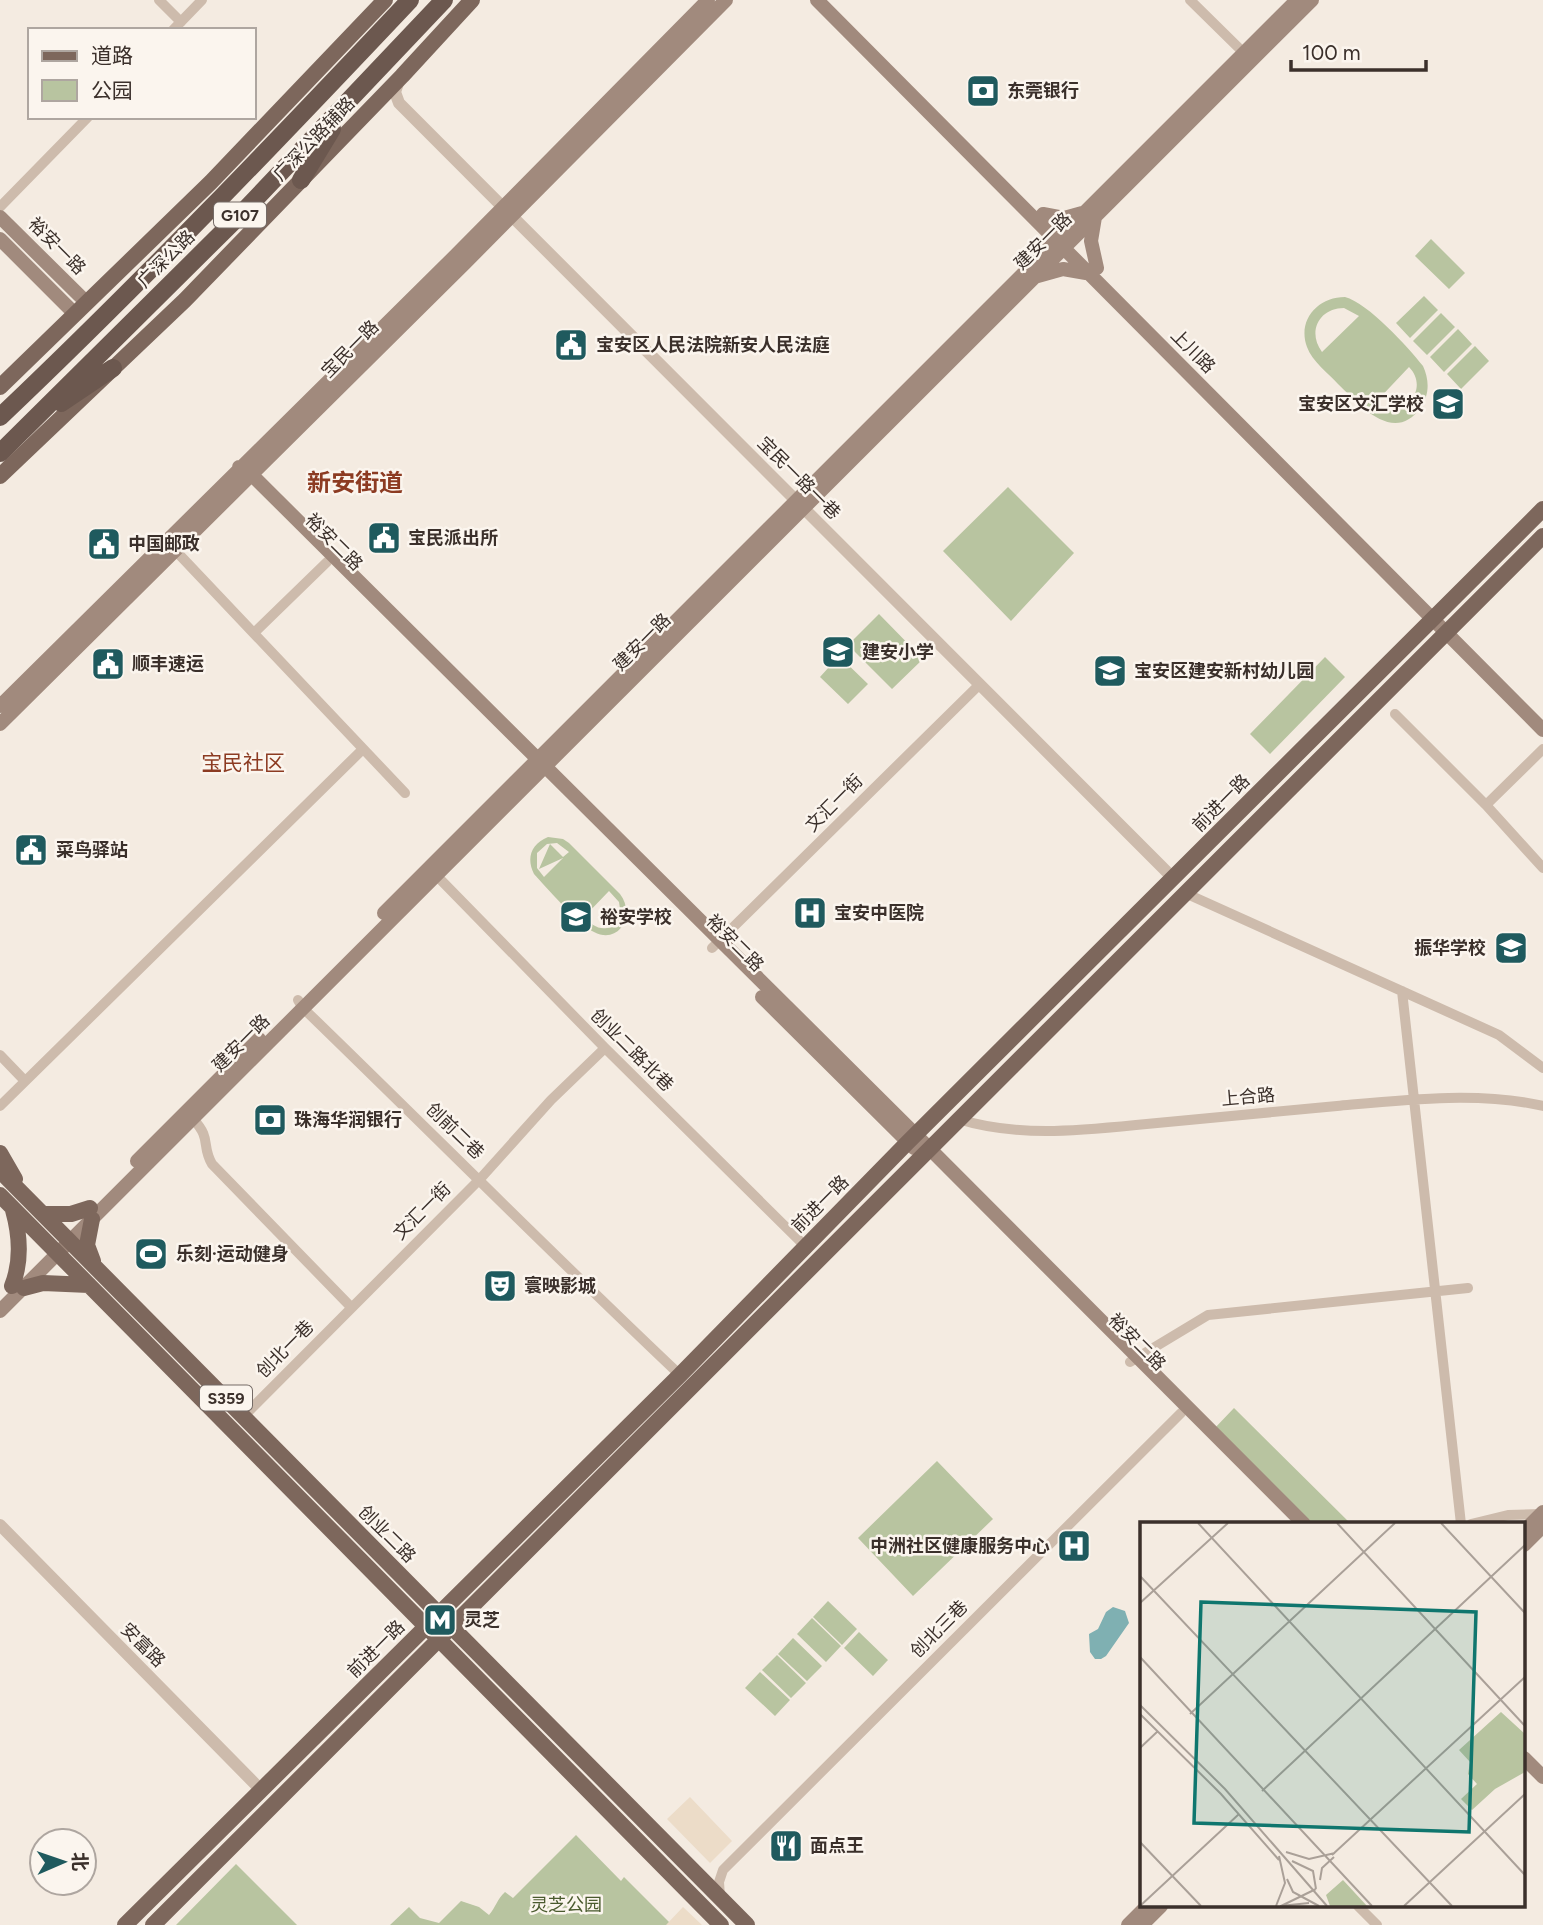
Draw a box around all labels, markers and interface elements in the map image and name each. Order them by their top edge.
legend [28,28,256,119]
scale bar [1291,28,1426,72]
text: 100 m [1302,40,1361,65]
text: 道路 [91,43,133,68]
bank icon: 东莞银行 [964,72,1002,110]
text: 公园 [91,78,133,103]
place label: 东莞银行 [1007,80,1079,102]
street label: 广深公路辅路 [269,93,359,185]
road number: G107 [214,202,266,228]
street label: 建安一路 [1010,208,1076,274]
street label: 裕安一路 [24,213,90,279]
street label: 广深公路 [133,226,199,292]
street label: 宝民一路 [317,316,383,382]
street label: 上川路 [1166,324,1220,378]
public building icon: 宝安区人民法院新安人民法庭 [552,326,590,364]
place label: 宝安区人民法院新安人民法庭 [596,334,830,356]
school or university icon: 宝安区文汇学校 [1429,385,1467,423]
place label: 宝安区文汇学校 [1298,393,1424,415]
street label: 宝民一路一巷 [753,432,845,524]
district label: 新安街道 [307,468,403,497]
street label: 裕安二路 [301,509,367,575]
public building icon: 宝民派出所 [365,519,403,557]
public building icon: 中国邮政 [85,525,123,563]
place label: 宝民派出所 [408,527,498,549]
place label: 中国邮政 [128,533,200,555]
street label: 建安一路 [609,609,675,675]
school or university icon: 建安小学 [819,633,857,671]
place label: 建安小学 [862,641,934,663]
public building icon: 顺丰速运 [89,645,127,683]
school or university icon: 宝安区建安新村幼儿园 [1091,652,1129,690]
place label: 顺丰速运 [132,653,204,675]
place label: 宝安区建安新村幼儿园 [1134,660,1314,682]
district label: 宝民社区 [201,750,285,775]
street label: 文汇一街 [801,770,867,836]
street label: 前进一路 [1188,770,1254,836]
public building icon: 菜鸟驿站 [12,831,50,869]
place label: 菜鸟驿站 [56,839,128,861]
hospital icon: 宝安中医院 [791,894,829,932]
school or university icon: 裕安学校 [557,898,595,936]
place label: 宝安中医院 [834,902,924,924]
place label: 裕安学校 [600,906,672,928]
street label: 裕安二路 [702,910,768,976]
school or university icon: 振华学校 [1492,929,1530,967]
place label: 振华学校 [1414,937,1486,959]
street label: 创业二路北巷 [586,1004,678,1096]
street label: 建安一路 [208,1010,274,1076]
street label: 上合路 [1220,1084,1276,1110]
street label: 创前二巷 [421,1098,489,1164]
bank icon: 珠海华润银行 [251,1101,289,1139]
place label: 珠海华润银行 [294,1109,402,1131]
street label: 前进一路 [787,1171,853,1237]
street label: 文汇一街 [389,1178,455,1244]
sports icon: 乐刻·运动健身 [132,1235,170,1273]
place label: 乐刻·运动健身 [176,1243,289,1265]
theatre icon: 寰映影城 [481,1267,519,1305]
place label: 寰映影城 [524,1275,596,1297]
street label: 裕安二路 [1104,1309,1170,1375]
street label: 创北一巷 [252,1316,318,1382]
road number: S359 [200,1386,252,1410]
street label: 创业二路 [354,1501,420,1567]
inset map [1140,1522,1526,1908]
hospital icon: 中洲社区健康服务中心 [1055,1527,1093,1565]
place label: 中洲社区健康服务中心 [870,1535,1050,1557]
street label: 创北三巷 [906,1596,972,1662]
metro station icon: 灵芝 [421,1601,459,1639]
place label: 灵芝 [464,1609,500,1631]
street label: 前进一路 [343,1616,409,1682]
street label: 安富路 [116,1618,170,1672]
north arrow [28,1827,98,1897]
restaurant icon: 面点王 [767,1827,805,1865]
place label: 面点王 [810,1835,864,1857]
text: 北 [68,1852,91,1871]
park label: 灵芝公园 [530,1894,602,1916]

